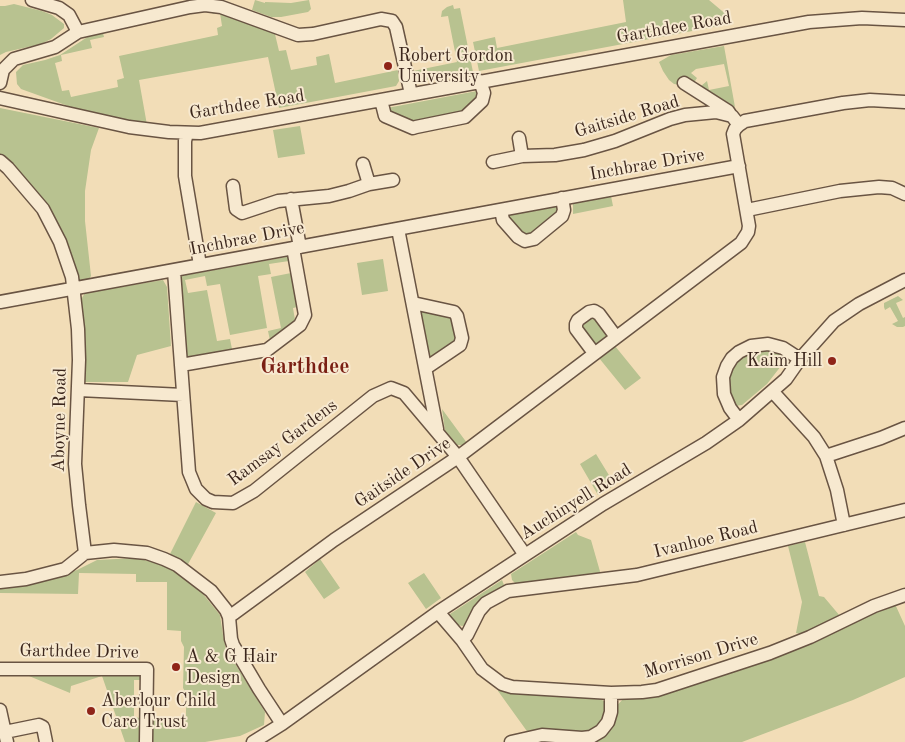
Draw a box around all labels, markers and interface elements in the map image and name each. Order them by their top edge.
street label: Garthdee Road [615,7,733,49]
place label: Robert Gordon University [398,45,513,88]
marker: Robert Gordon University [382,60,394,72]
street label: Garthdee Road [188,85,306,125]
street label: Gaitside Road [572,91,682,143]
street label: Inchbrae Drive [588,144,706,186]
street label: Inchbrae Drive [188,217,306,261]
place label: Kaim Hill [747,350,822,372]
district label: Garthdee [260,354,350,380]
marker: Kaim Hill [826,355,838,367]
street label: Aboyne Road [48,368,72,472]
street label: Ramsay Gardens [224,395,342,491]
street label: Gaitside Drive [351,433,455,513]
street label: Auchinyell Road [516,459,636,545]
street label: Ivanhoe Road [652,517,760,563]
street label: Morrison Drive [641,628,761,684]
street label: Garthdee Drive [19,640,139,664]
place label: A & G Hair Design [186,646,277,689]
marker: A & G Hair Design [170,661,182,673]
place label: Aberlour Child Care Trust [101,690,216,732]
marker: Aberlour Child Care Trust [85,705,97,717]

